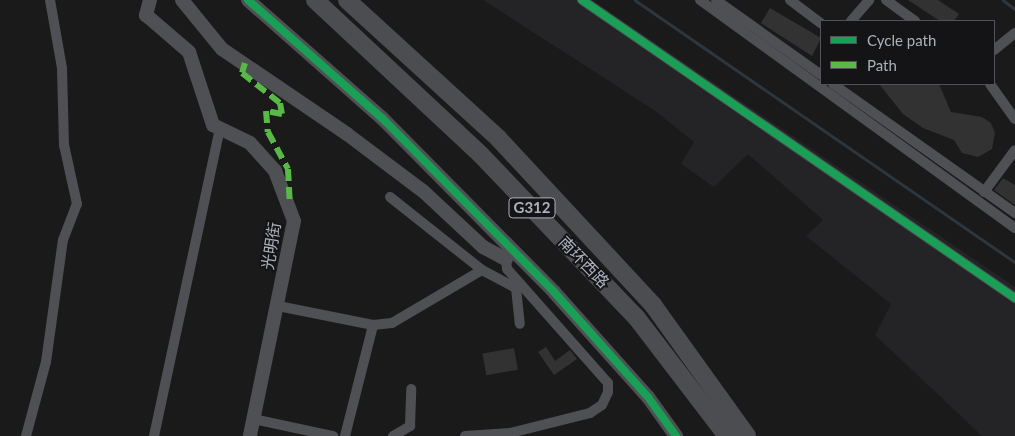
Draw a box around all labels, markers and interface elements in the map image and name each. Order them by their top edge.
legend [820,20,995,85]
text: Cycle path [867,31,936,49]
text: Path [867,56,897,74]
road number: G312 [508,196,556,220]
street label: 光明街 [258,221,284,271]
street label: 南环西路 [555,232,613,292]

